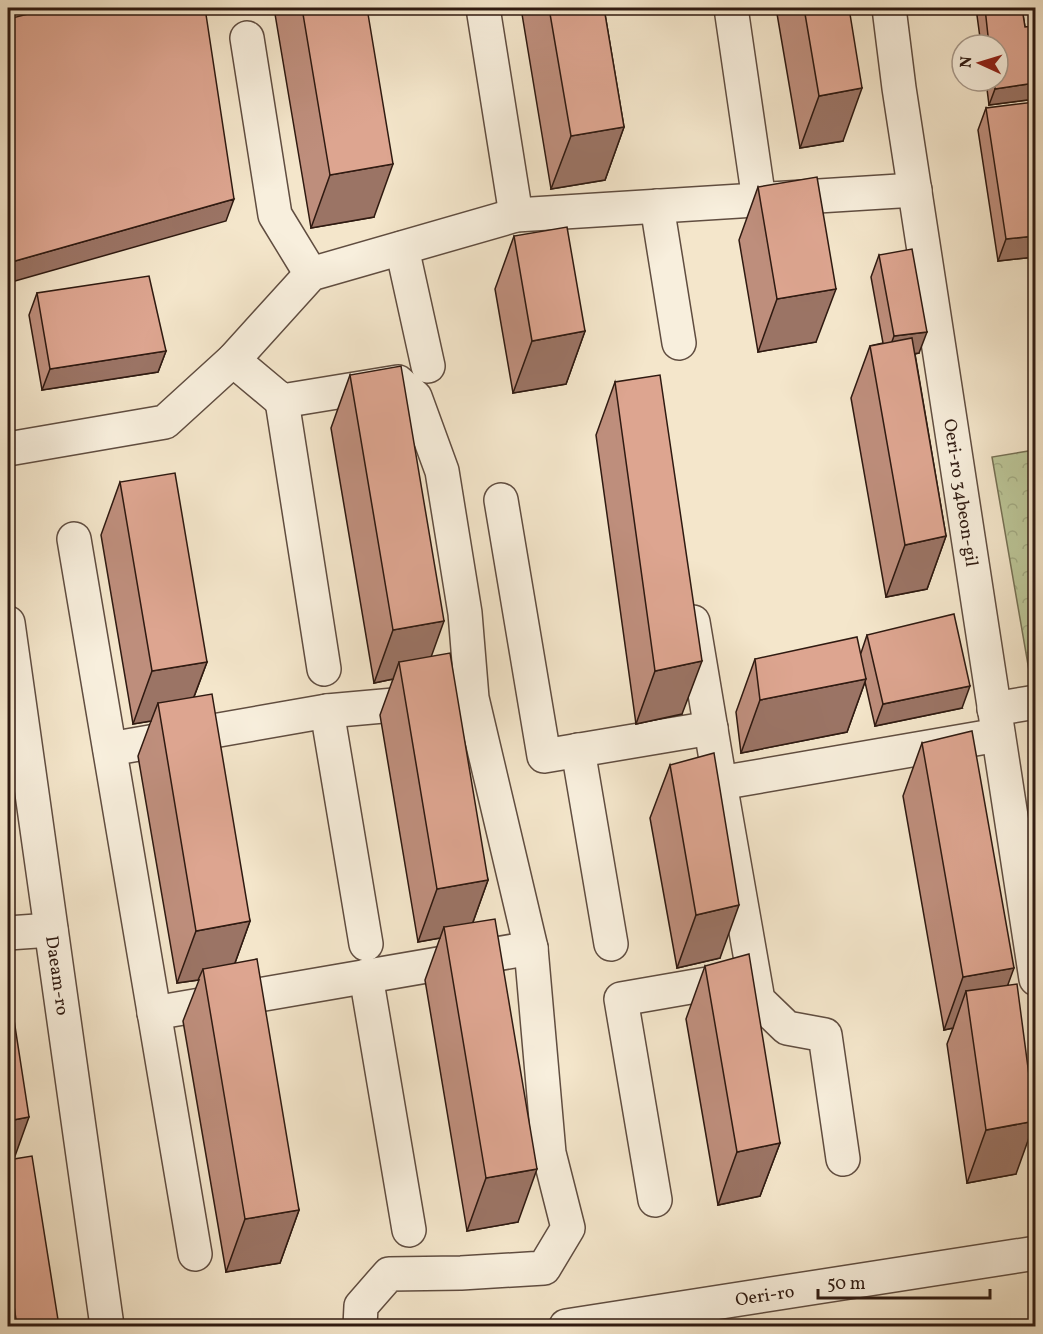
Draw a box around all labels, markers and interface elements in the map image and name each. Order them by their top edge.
north arrow [950,33,1010,93]
text: N [956,55,978,69]
street label: Oeri-ro 34beon-gil [936,417,983,569]
street label: Daeam-ro [38,934,74,1017]
scale bar [818,1262,990,1300]
text: 50 m [827,1272,866,1297]
street label: Oeri-ro [734,1280,796,1314]

